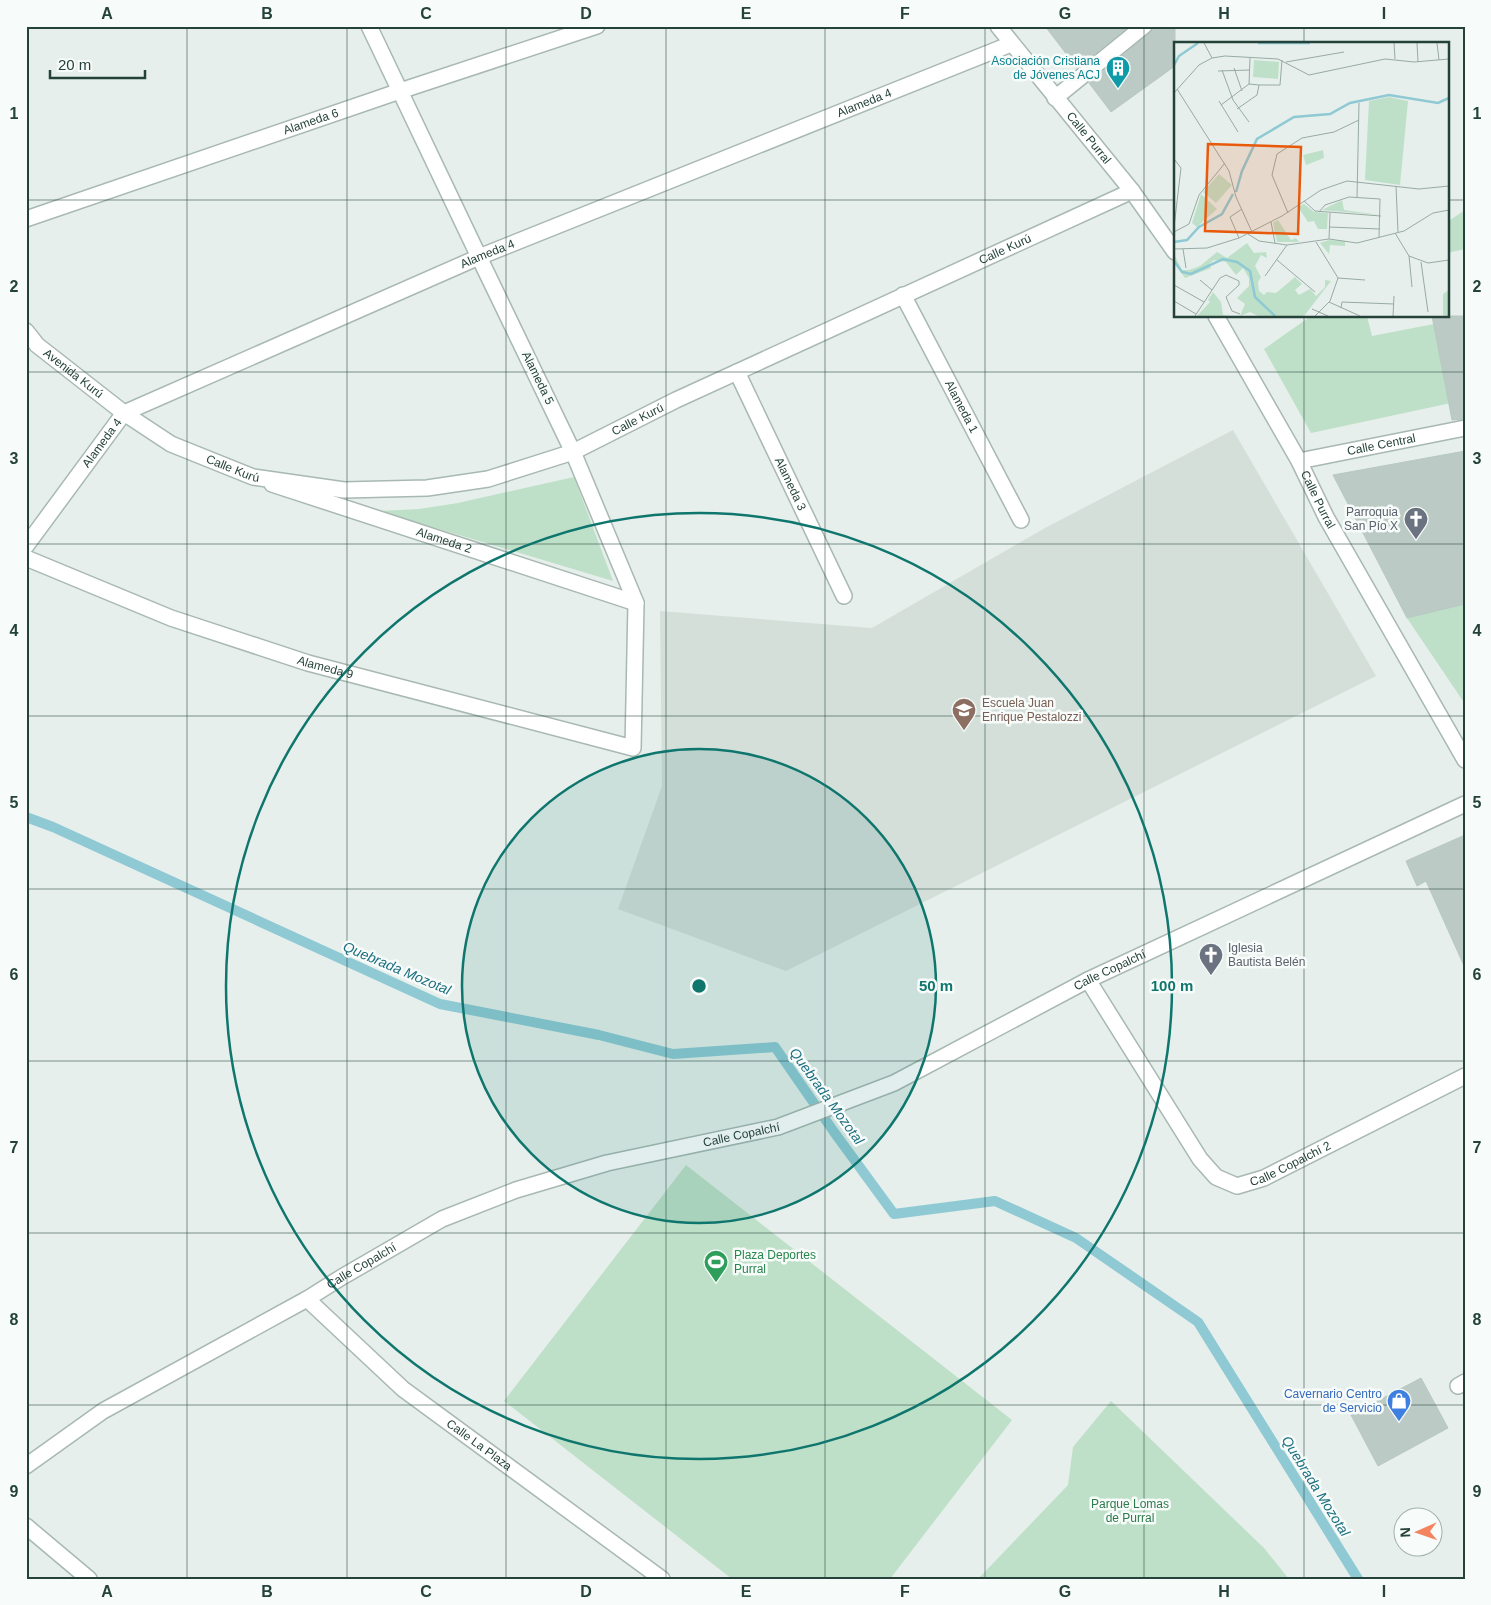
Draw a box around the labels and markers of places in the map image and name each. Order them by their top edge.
place label: Asociación Cristiana de Jóvenes ACJ [991,54,1100,82]
building icon: Asociación Cristiana de Jóvenes ACJ [1105,55,1131,89]
place label: Parroquia San Pío X [1344,505,1398,533]
church icon: Parroquia San Pío X [1403,506,1429,540]
place label: Escuela Juan Enrique Pestalozzi [982,696,1081,724]
school or university icon: Escuela Juan Enrique Pestalozzi [951,697,977,731]
place label: Iglesia Bautista Belén [1228,941,1305,969]
church icon: Iglesia Bautista Belén [1198,942,1224,976]
centre of rings [690,977,708,995]
place label: Plaza Deportes Purral [734,1248,816,1276]
sports icon: Plaza Deportes Purral [703,1249,729,1283]
place label: Cavernario Centro de Servicio [1284,1387,1382,1415]
shop icon: Cavernario Centro de Servicio [1386,1388,1412,1422]

